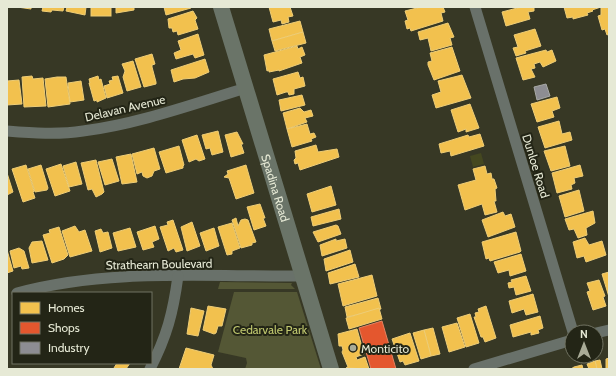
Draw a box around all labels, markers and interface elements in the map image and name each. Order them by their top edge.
street label: Delavan Avenue [83,91,167,125]
street label: Dunloe Road [519,132,553,200]
street label: Spadina Road [259,152,293,223]
street label: Strathearn Boulevard [106,256,212,272]
legend [12,292,152,364]
text: Homes [48,300,85,315]
text: Shops [48,320,80,335]
park label: Cedarvale Park [233,322,308,337]
north arrow [564,324,604,364]
text: N [580,327,588,341]
text: Industry [48,340,89,355]
place label: Monticito [361,341,409,356]
marker: Monticito [348,343,358,353]

